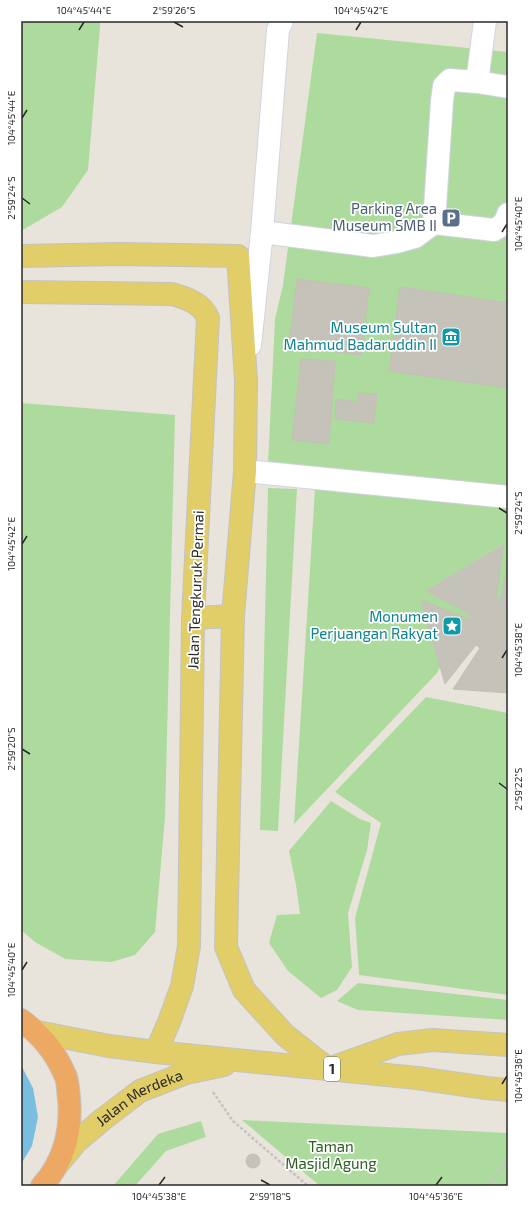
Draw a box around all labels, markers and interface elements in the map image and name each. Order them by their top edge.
text: 104°45'44"E [57,4,112,16]
text: 2°59'26"S [153,4,196,16]
text: 104°45'42"E [334,4,388,16]
text: 104°45'44"E [5,90,17,145]
text: 2°59'24"S [5,176,17,220]
text: 104°45'40"E [512,196,524,251]
place label: Parking Area Museum SMB II [333,199,437,234]
parking icon: Parking Area Museum SMB II [440,207,462,229]
place label: Museum Sultan Mahmud Badaruddin II [284,318,437,353]
museum icon: Museum Sultan Mahmud Badaruddin II [440,326,462,348]
text: 2°59'24"S [512,491,524,535]
street label: Jalan Tengkuruk Permai [183,510,207,670]
text: 104°45'42"E [5,517,17,571]
place label: Monumen Perjuangan Rakyat [310,607,438,643]
place icon: Monumen Perjuangan Rakyat [441,615,463,637]
text: 104°45'38"E [512,623,524,677]
text: 2°59'20"S [5,727,17,771]
text: 2°59'22"S [512,767,524,810]
text: 104°45'40"E [5,942,17,997]
text: 104°45'36"E [512,1049,524,1103]
road number: 1 [324,1057,340,1081]
street label: Jalan Merdeka [92,1065,185,1129]
park label: Taman Masjid Agung [285,1137,377,1173]
text: 104°45'38"E [132,1190,186,1202]
text: 2°59'18"S [249,1190,291,1202]
text: 104°45'36"E [409,1190,463,1202]

